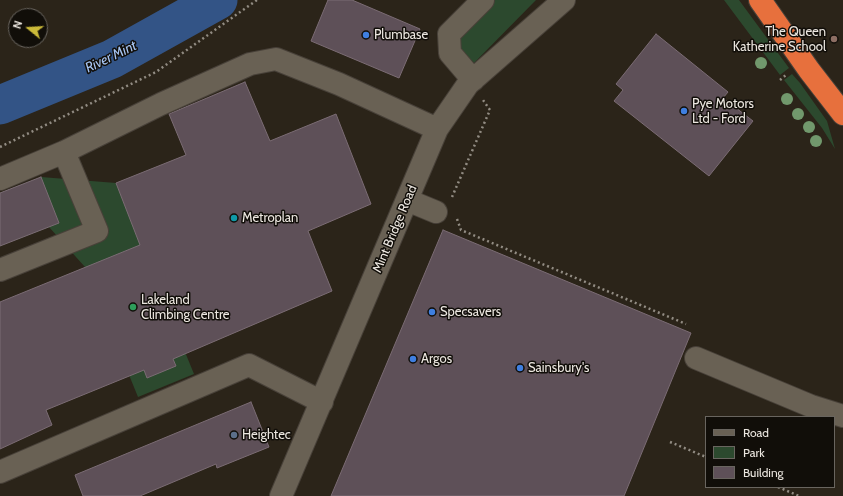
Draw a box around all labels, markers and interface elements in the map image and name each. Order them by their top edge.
north arrow [8,8,48,48]
text: N [10,19,25,30]
place label: The Queen Katherine School [733,24,826,55]
place label: Plumbase [374,27,428,43]
marker: Plumbase [361,30,371,40]
marker: The Queen Katherine School [829,34,839,44]
water label: River Mint [83,37,139,77]
place label: Pye Motors Ltd - Ford [692,96,754,127]
marker: Pye Motors Ltd - Ford [679,106,689,116]
street label: Mint Bridge Road [370,183,420,275]
place label: Metroplan [242,210,298,226]
marker: Metroplan [229,213,239,223]
place label: Lakeland Climbing Centre [141,292,229,323]
marker: Lakeland Climbing Centre [128,302,138,312]
place label: Specsavers [440,304,501,320]
marker: Specsavers [427,307,437,317]
place label: Argos [421,351,452,367]
marker: Argos [408,354,418,364]
place label: Sainsbury's [528,360,589,376]
marker: Sainsbury's [515,363,525,373]
legend [705,416,835,488]
text: Road [743,425,769,440]
place label: Heightec [242,427,291,443]
marker: Heightec [229,430,239,440]
text: Park [743,445,765,460]
text: Building [743,465,784,480]

